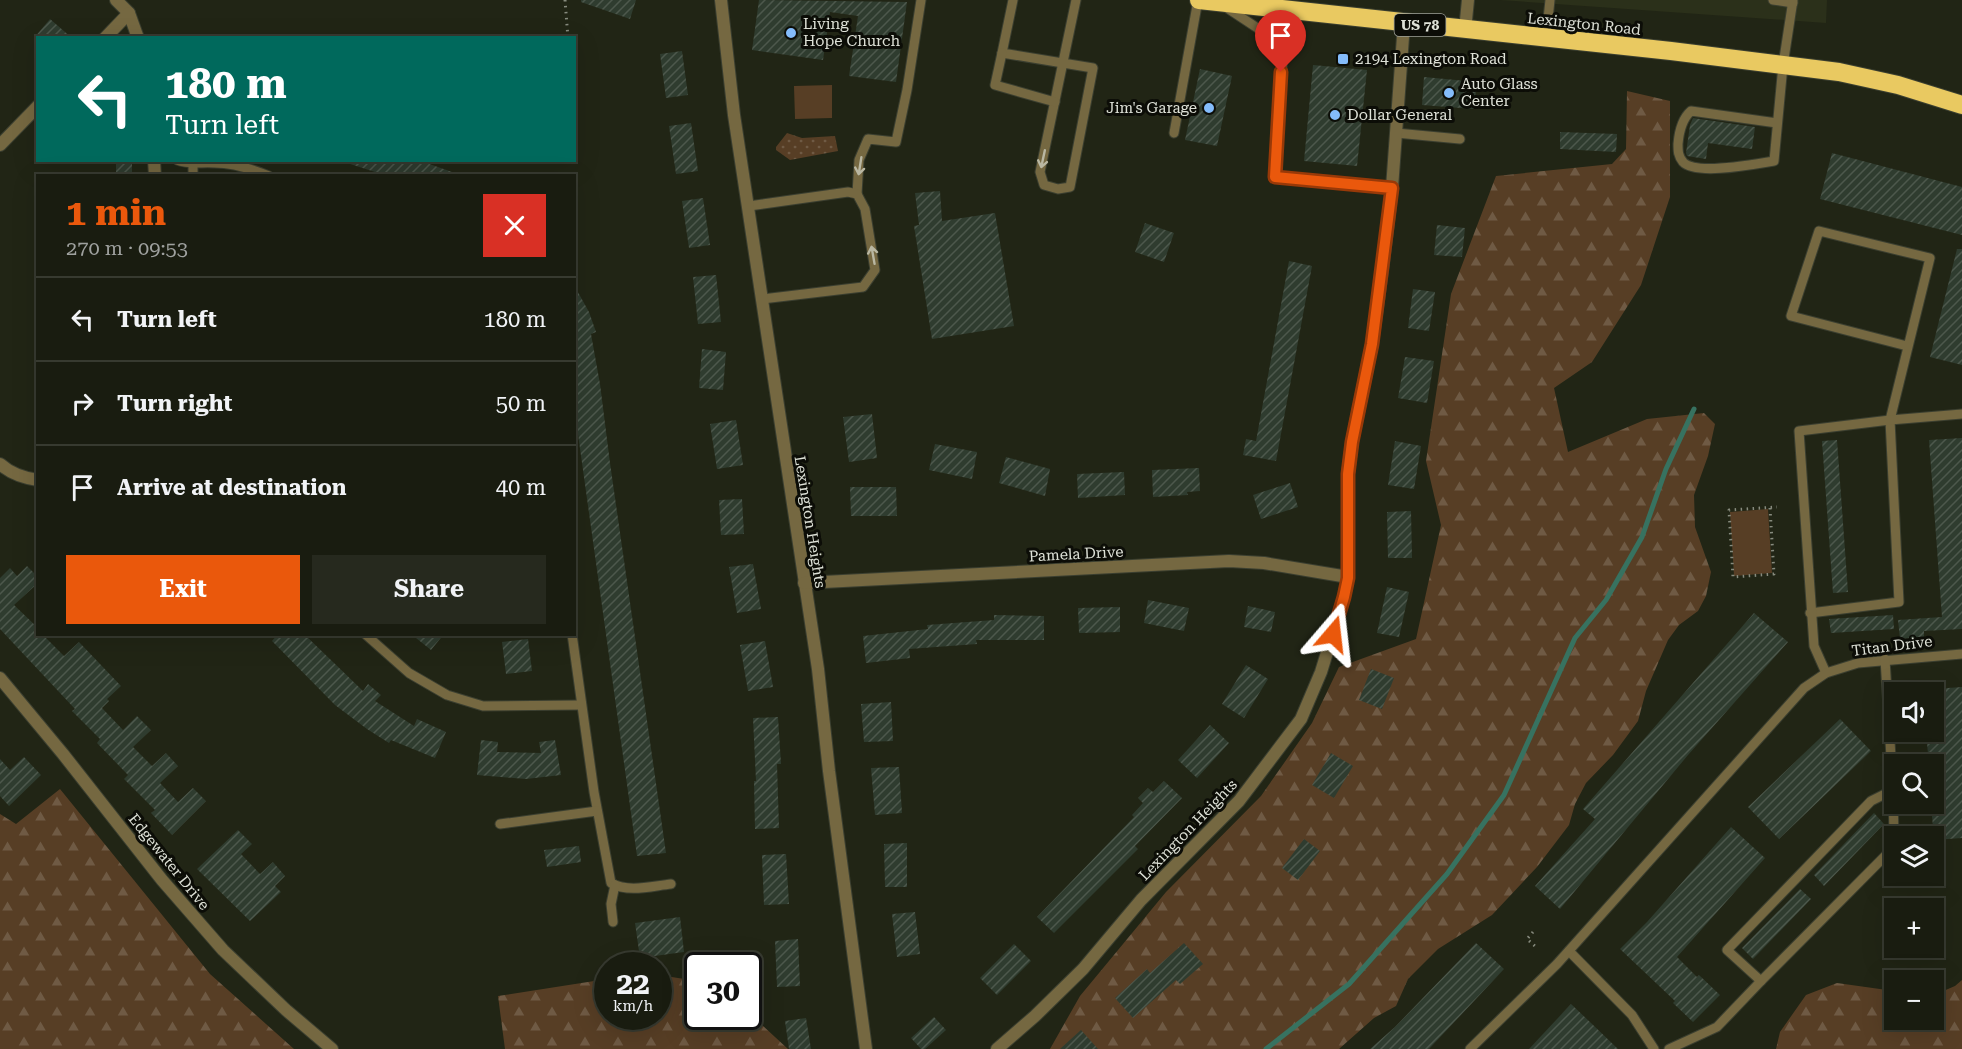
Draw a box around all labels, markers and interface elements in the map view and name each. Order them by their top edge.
street label: Lexington Road [1526,9,1642,39]
pin [1255,10,1306,72]
road number: US 78 [1394,14,1446,36]
place label: Living Hope Church [803,15,900,50]
icon: arrive [1264,19,1297,52]
marker: Living Hope Church [784,26,798,40]
place label: 2194 Lexington Road [1355,50,1507,68]
marker: 2194 Lexington Road [1336,52,1350,66]
text: 180 m [165,59,287,108]
icon: left [66,60,144,138]
place label: Auto Glass Center [1461,75,1538,110]
marker: Auto Glass Center [1442,86,1456,100]
place label: Jim's Garage [1106,99,1197,117]
marker: Jim's Garage [1202,101,1216,115]
place label: Dollar General [1347,106,1453,124]
marker: Dollar General [1328,108,1342,122]
text: Turn left [165,109,279,141]
one-way arrow [1037,148,1048,168]
one-way arrow [854,155,865,175]
text: 1 min [66,192,166,234]
button: close [483,194,546,257]
text: 270 m · 09:53 [66,236,188,260]
one-way arrow [867,245,878,265]
icon: left [66,303,99,336]
text: Turn left [117,307,217,332]
text: 180 m [483,307,546,332]
icon: right [66,387,99,420]
text: Turn right [117,391,232,416]
text: 50 m [496,391,546,416]
street label: Lexington Heights [791,455,829,589]
icon: arrive [66,471,99,504]
text: Arrive at destination [117,475,346,500]
text: 40 m [496,475,546,500]
street label: Pamela Drive [1028,543,1124,565]
button: Exit [66,555,300,624]
button: Share [312,555,546,624]
position arrow [1301,602,1365,666]
street label: Titan Drive [1851,632,1933,660]
map controls [1884,682,1944,1030]
button: sound [1884,682,1944,742]
button: search [1884,754,1944,814]
street label: Lexington Heights [1135,776,1241,884]
street label: Edgewater Drive [125,810,213,914]
button: layers [1884,826,1944,886]
button: + [1884,898,1944,958]
speed limit sign: 30 [684,952,762,1030]
text: 22 [616,966,650,1001]
button: − [1884,970,1944,1030]
text: km/h [613,997,653,1015]

